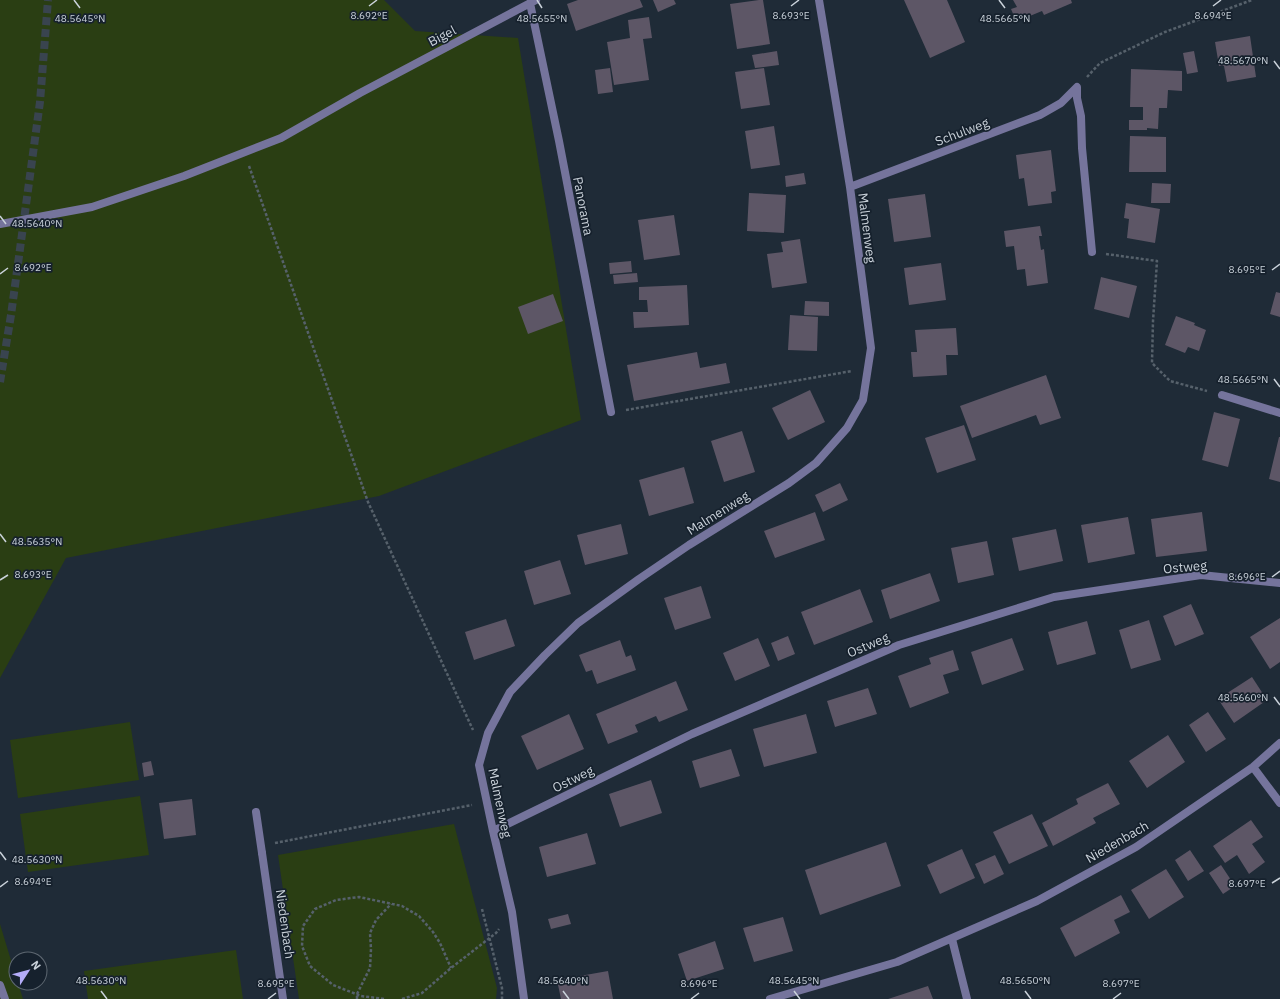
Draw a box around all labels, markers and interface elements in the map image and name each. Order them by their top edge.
text: 8.692°E [350,9,388,22]
text: 8.693°E [772,9,810,22]
text: 8.694°E [1194,9,1232,22]
text: 48.5645°N [55,12,105,25]
text: 48.5655°N [517,12,567,25]
text: 48.5665°N [980,12,1030,25]
street label: Bigel [425,21,459,50]
text: 48.5670°N [1218,54,1268,67]
street label: Schulweg [933,114,991,150]
street label: Panorama [569,175,597,237]
street label: Malmenweg [854,192,880,264]
text: 48.5640°N [12,217,62,230]
text: 8.692°E [14,261,52,274]
text: 8.695°E [1228,263,1266,276]
text: 48.5665°N [1218,373,1268,386]
street label: Malmenweg [683,487,753,539]
text: 48.5635°N [12,535,62,548]
street label: Ostweg [1162,557,1208,577]
text: 8.693°E [14,568,52,581]
text: 8.696°E [1228,570,1266,583]
street label: Ostweg [844,629,892,661]
text: 48.5660°N [1218,691,1268,704]
street label: Ostweg [550,762,597,796]
street label: Malmenweg [484,767,516,840]
street label: Niedenbach [1082,817,1152,867]
text: 48.5630°N [12,853,62,866]
text: 8.694°E [14,875,52,888]
text: 8.697°E [1228,877,1266,890]
street label: Niedenbach [272,888,298,960]
north arrow [8,951,48,991]
text: N [28,958,44,972]
text: 48.5630°N [76,974,126,987]
text: 48.5640°N [538,974,588,987]
text: 48.5645°N [769,974,819,987]
text: 48.5650°N [1000,974,1050,987]
text: 8.695°E [257,977,295,990]
text: 8.696°E [680,977,718,990]
text: 8.697°E [1102,977,1140,990]

